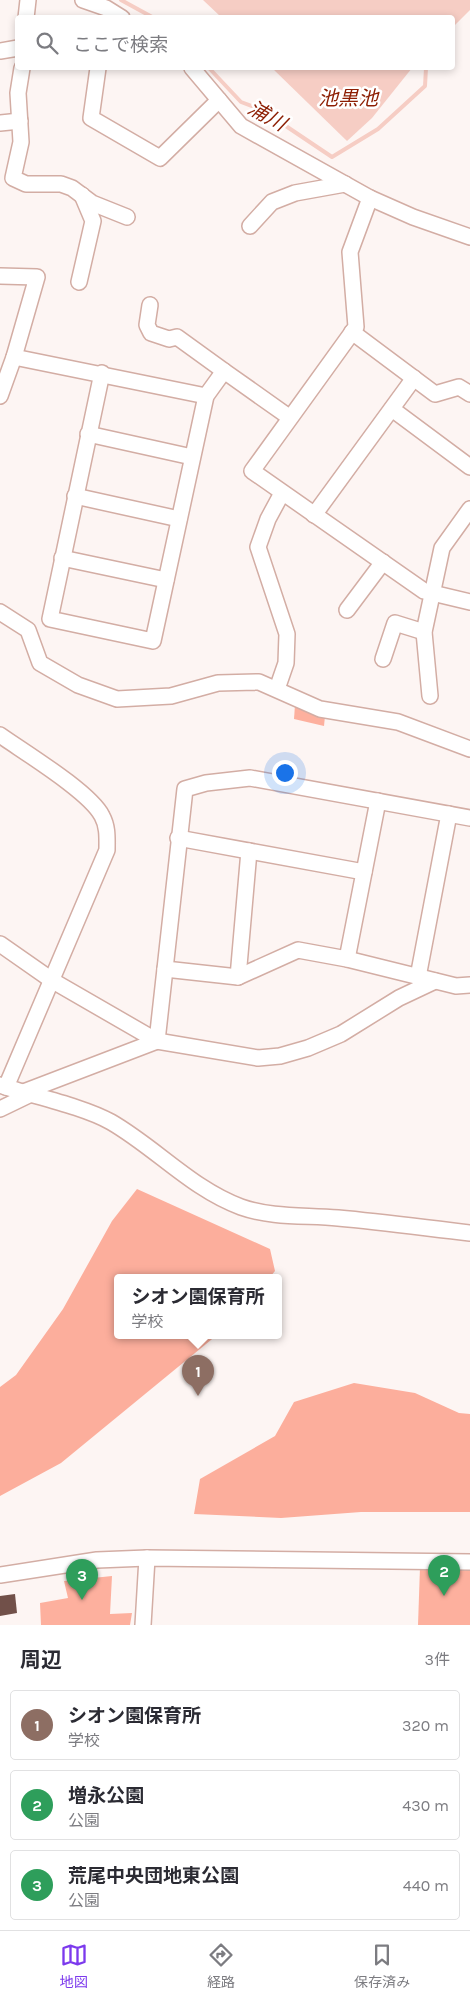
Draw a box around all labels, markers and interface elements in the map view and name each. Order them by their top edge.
search box [15,15,455,70]
icon: search [33,29,61,57]
text: ここで検索 [73,34,168,56]
water label: 池黒池 [318,87,380,110]
water label: 浦川 [244,96,292,137]
your location [272,760,298,786]
popup [114,1274,282,1339]
text: シオン園保育所 [131,1286,265,1308]
text: 学校 [131,1312,164,1331]
pin: 1 [182,1355,214,1396]
pin: 2 [428,1555,460,1596]
pin: 3 [66,1559,98,1600]
text: 周辺 [20,1648,62,1672]
text: 3件 [425,1650,450,1669]
text: シオン園保育所 [68,1705,201,1727]
text: 1 [34,1716,40,1735]
text: 320 m [402,1716,449,1735]
text: 学校 [68,1731,100,1750]
text: 増永公園 [68,1785,144,1807]
text: 2 [32,1796,42,1815]
text: 430 m [402,1796,449,1815]
text: 公園 [68,1811,100,1830]
text: 荒尾中央団地東公園 [68,1865,239,1887]
text: 3 [32,1876,42,1895]
text: 440 m [403,1876,449,1895]
text: 公園 [68,1891,100,1910]
tab: 地図 [60,1941,88,1991]
tab: 経路 [207,1941,235,1991]
tab: 保存済み [354,1941,410,1991]

